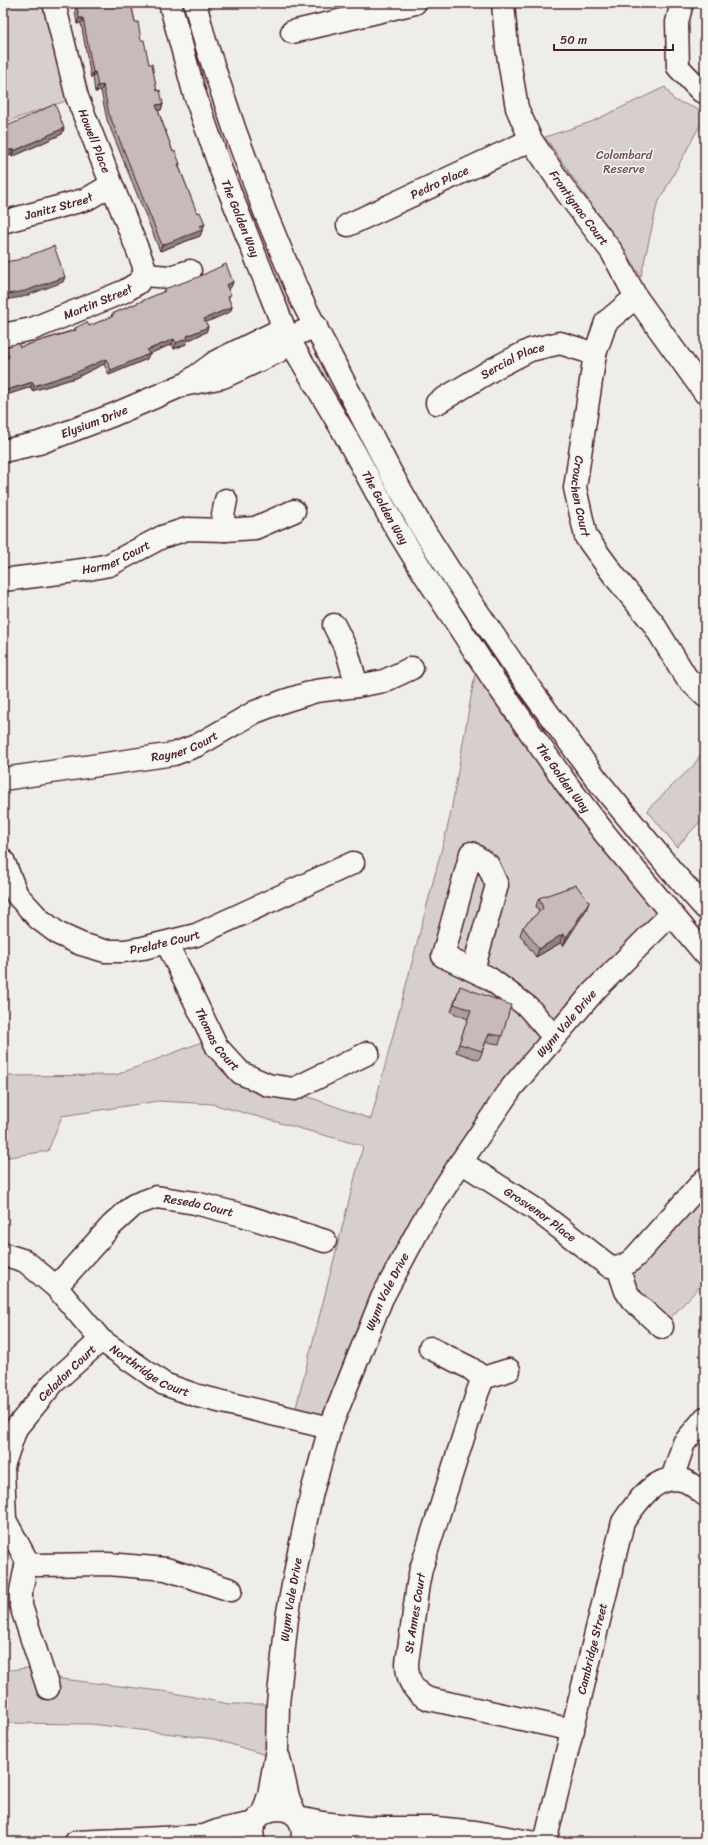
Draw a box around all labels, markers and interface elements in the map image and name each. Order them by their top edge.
scale bar [554,26,673,52]
text: 50 m [560,29,587,51]
street label: Howell Place [72,105,117,177]
park label: Colombard Reserve [596,144,653,180]
street label: Pedro Place [407,159,473,206]
street label: Frontignac Court [543,165,615,251]
street label: The Golden Way [215,176,266,262]
street label: Janitz Street [21,186,99,227]
street label: Martin Street [60,277,138,326]
street label: Sercial Place [476,336,547,385]
street label: Elysium Drive [57,399,131,445]
street label: Crouchen Court [564,454,597,540]
street label: The Golden Way [355,466,415,550]
street label: Harmer Court [80,534,154,581]
street label: Rayner Court [150,725,222,768]
street label: The Golden Way [530,738,597,819]
street label: Prelate Court [128,923,204,961]
street label: Wynn Vale Drive [531,984,602,1063]
street label: Thomas Court [189,1004,245,1076]
street label: Grosvenor Place [499,1181,581,1248]
street label: Reseda Court [162,1187,236,1223]
street label: Wynn Vale Drive [359,1248,415,1334]
street label: Northridge Court [105,1338,193,1403]
street label: Celadon Court [32,1339,102,1407]
street label: Wynn Vale Drive [274,1556,309,1643]
street label: St Annes Court [398,1570,432,1655]
street label: Cambridge Street [570,1601,614,1697]

